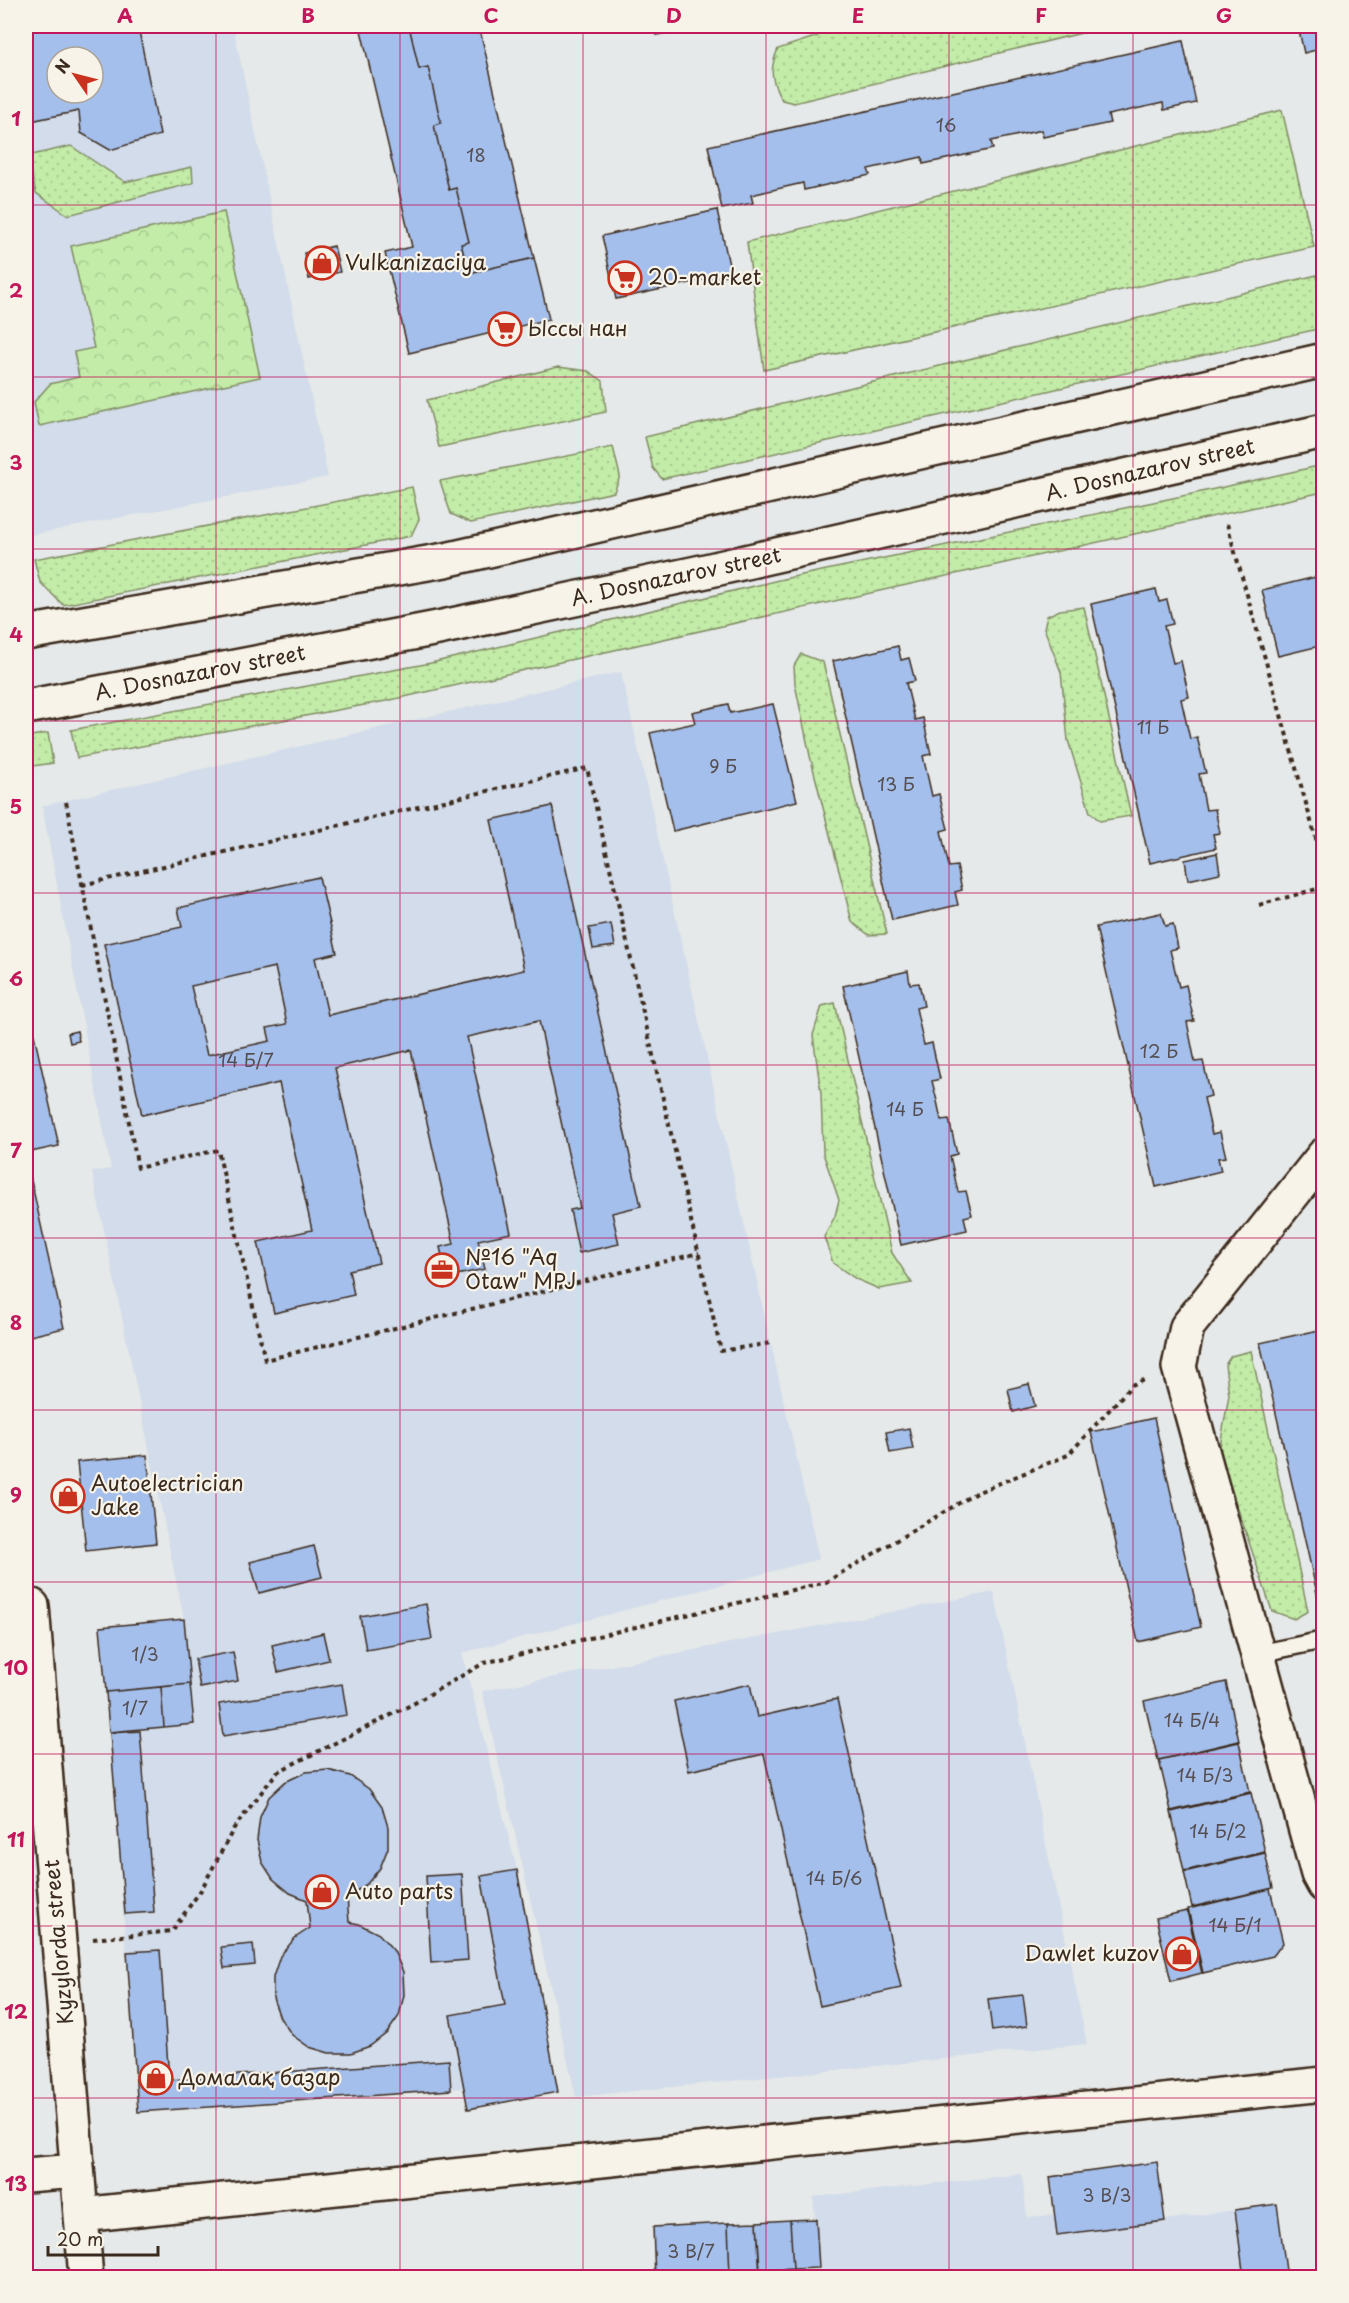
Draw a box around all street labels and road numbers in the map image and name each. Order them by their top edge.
street label: A. Dosnazarov street [1042,428,1258,508]
street label: A. Dosnazarov street [567,537,784,613]
street label: A. Dosnazarov street [91,635,308,707]
street label: Kyzylorda street [34,1858,80,2026]

